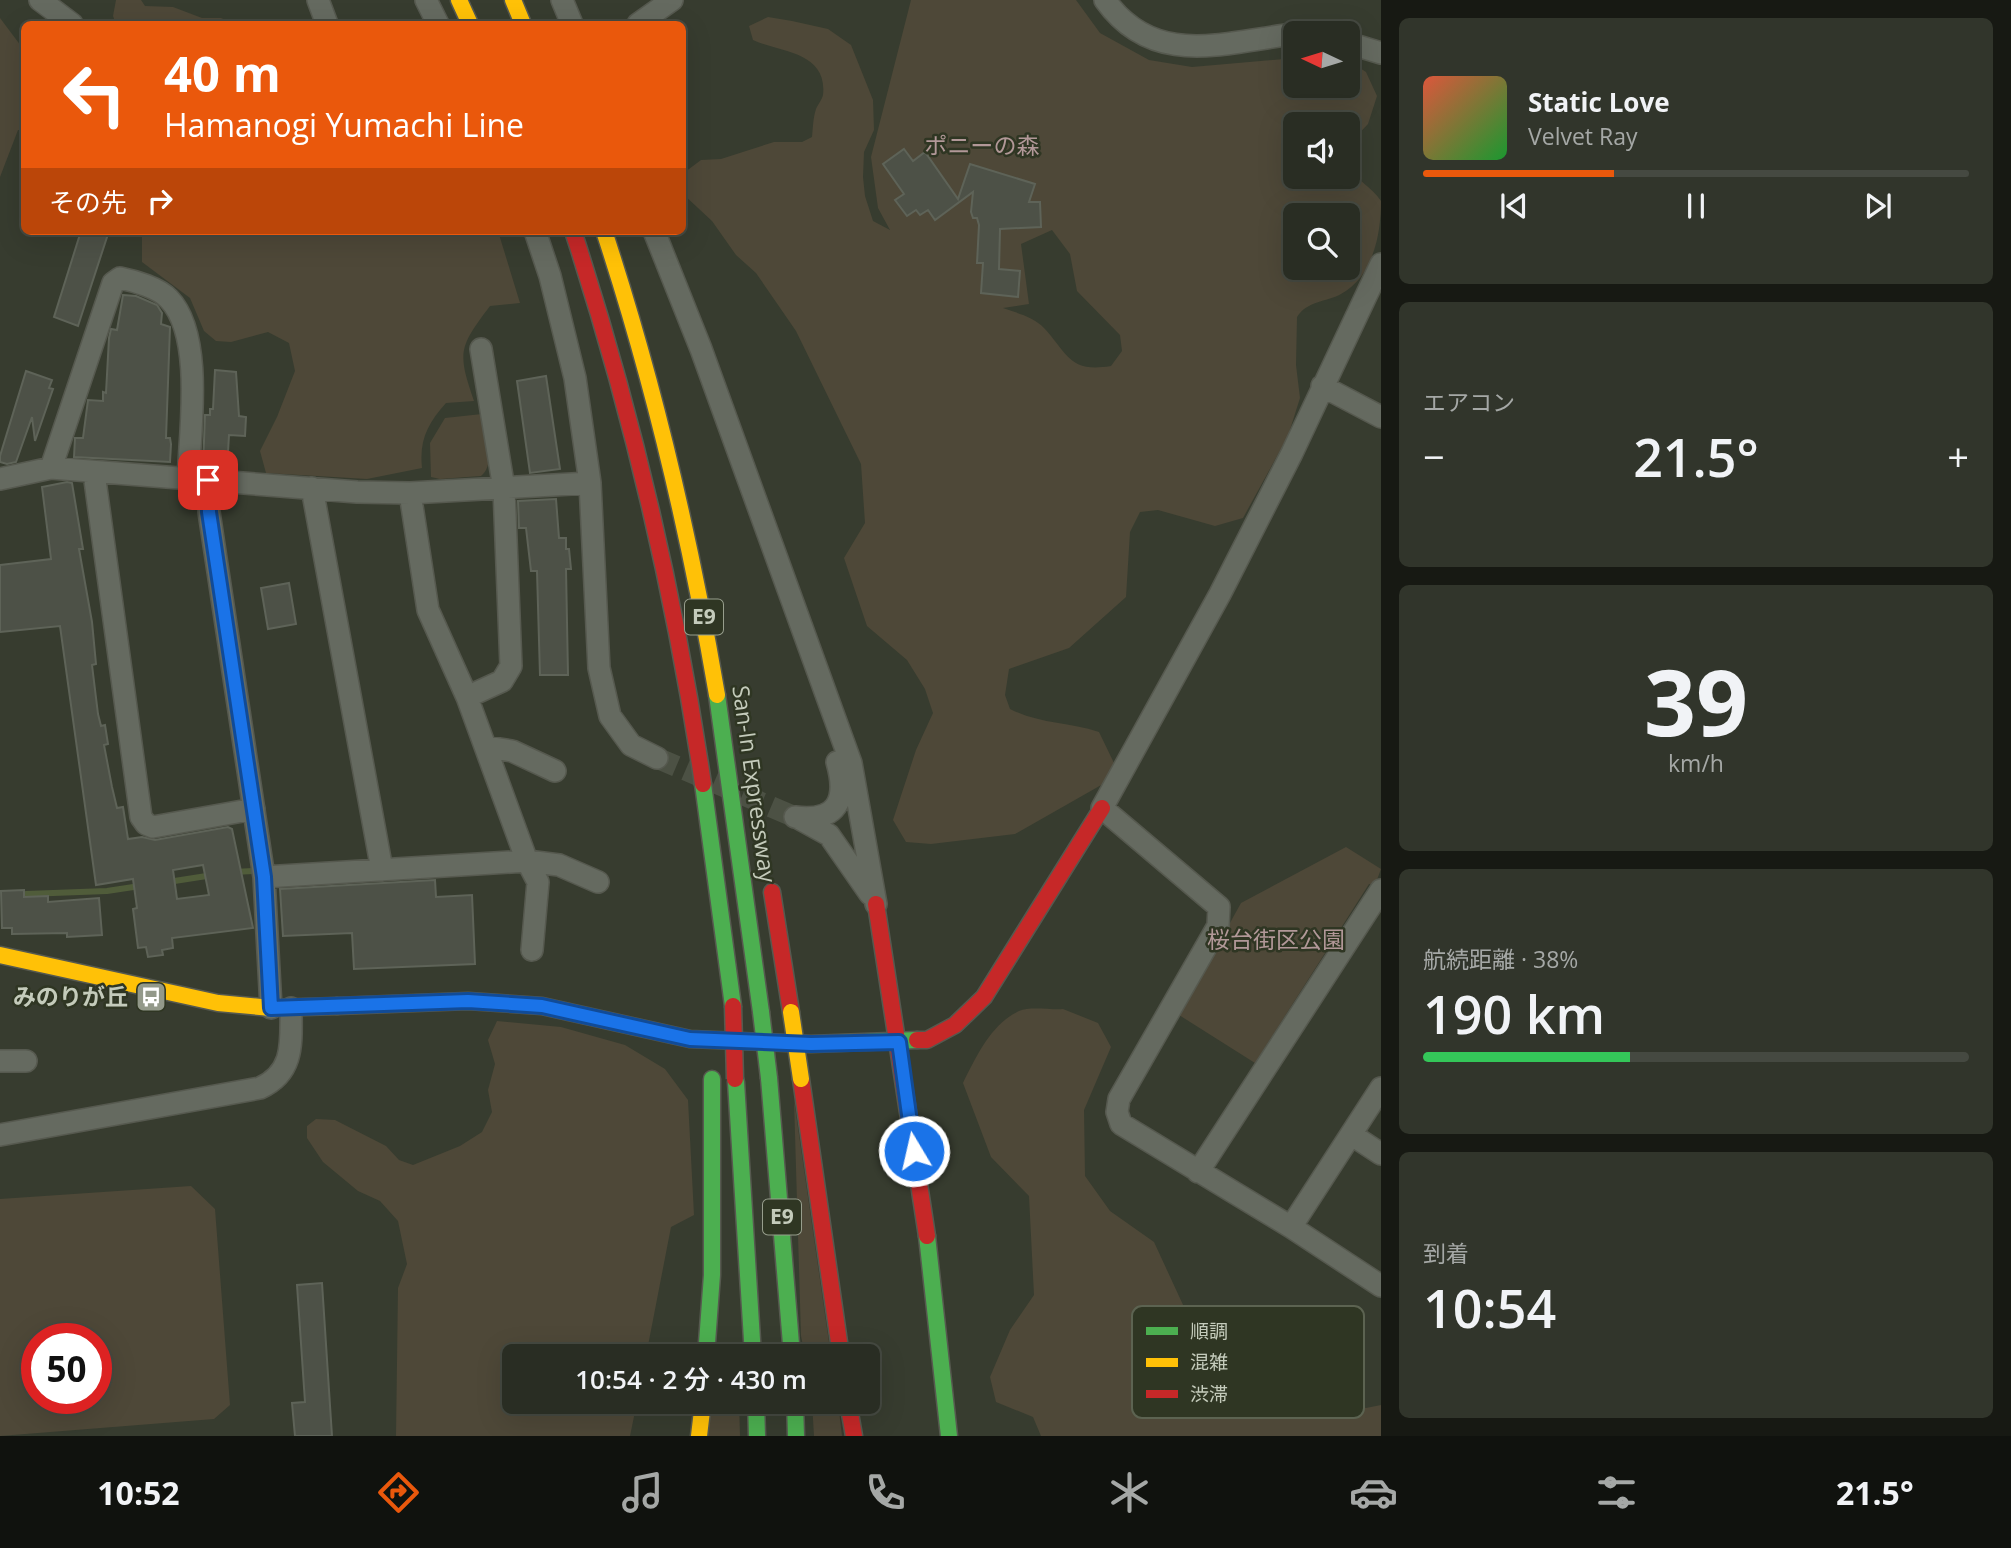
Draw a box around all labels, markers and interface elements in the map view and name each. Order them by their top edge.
north arrow [1283,21,1360,98]
map controls [1283,21,1360,280]
text: 40 m [164,40,281,106]
icon: left [49,49,140,140]
text: Static Love [1528,84,1670,120]
text: Hamanogi Yumachi Line [164,103,524,146]
button: sound [1283,112,1360,189]
text: Velvet Ray [1528,120,1638,152]
park label: ポニーの森 [925,129,1040,161]
icon: right [141,182,179,220]
text: その先 [49,184,127,220]
icon: previous [1495,187,1533,225]
icon: pause [1677,187,1715,225]
icon: next [1859,187,1897,225]
button: search [1283,203,1360,280]
text: エアコン [1423,386,1515,418]
text: 21.5° [1633,421,1759,492]
text: − [1423,430,1445,482]
text: + [1947,430,1969,482]
pin [178,450,238,510]
icon: arrive [189,461,227,499]
road number: E9 [685,600,723,634]
text: 39 [1644,639,1748,763]
street label: San-In Expressway [725,683,785,885]
text: km/h [1668,747,1724,779]
park label: 桜台街区公園 [1207,923,1345,955]
text: 航続距離 · 38% [1423,943,1578,975]
text: 190 km [1423,978,1605,1049]
place label: みのりが丘 [13,980,128,1012]
bus stop icon: みのりが丘 [134,980,168,1014]
position arrow [877,1114,951,1188]
road number: E9 [763,1200,801,1234]
text: 到着 [1423,1237,1469,1269]
text: 10:54 [1423,1272,1556,1343]
legend [1132,1306,1364,1418]
text: 順調 [1190,1318,1228,1344]
speed limit sign: 50 [21,1323,112,1414]
text: 混雑 [1190,1349,1228,1375]
text: 10:54 · 2 分 · 430 m [575,1361,807,1397]
text: 渋滞 [1190,1381,1228,1407]
icon: directions [374,1468,423,1517]
icon: music [618,1468,667,1517]
icon: phone [861,1468,910,1517]
icon: climate [1105,1468,1154,1517]
icon: car [1349,1468,1398,1517]
icon: filters [1592,1468,1641,1517]
text: 10:52 [97,1471,180,1514]
text: 21.5° [1836,1471,1914,1514]

